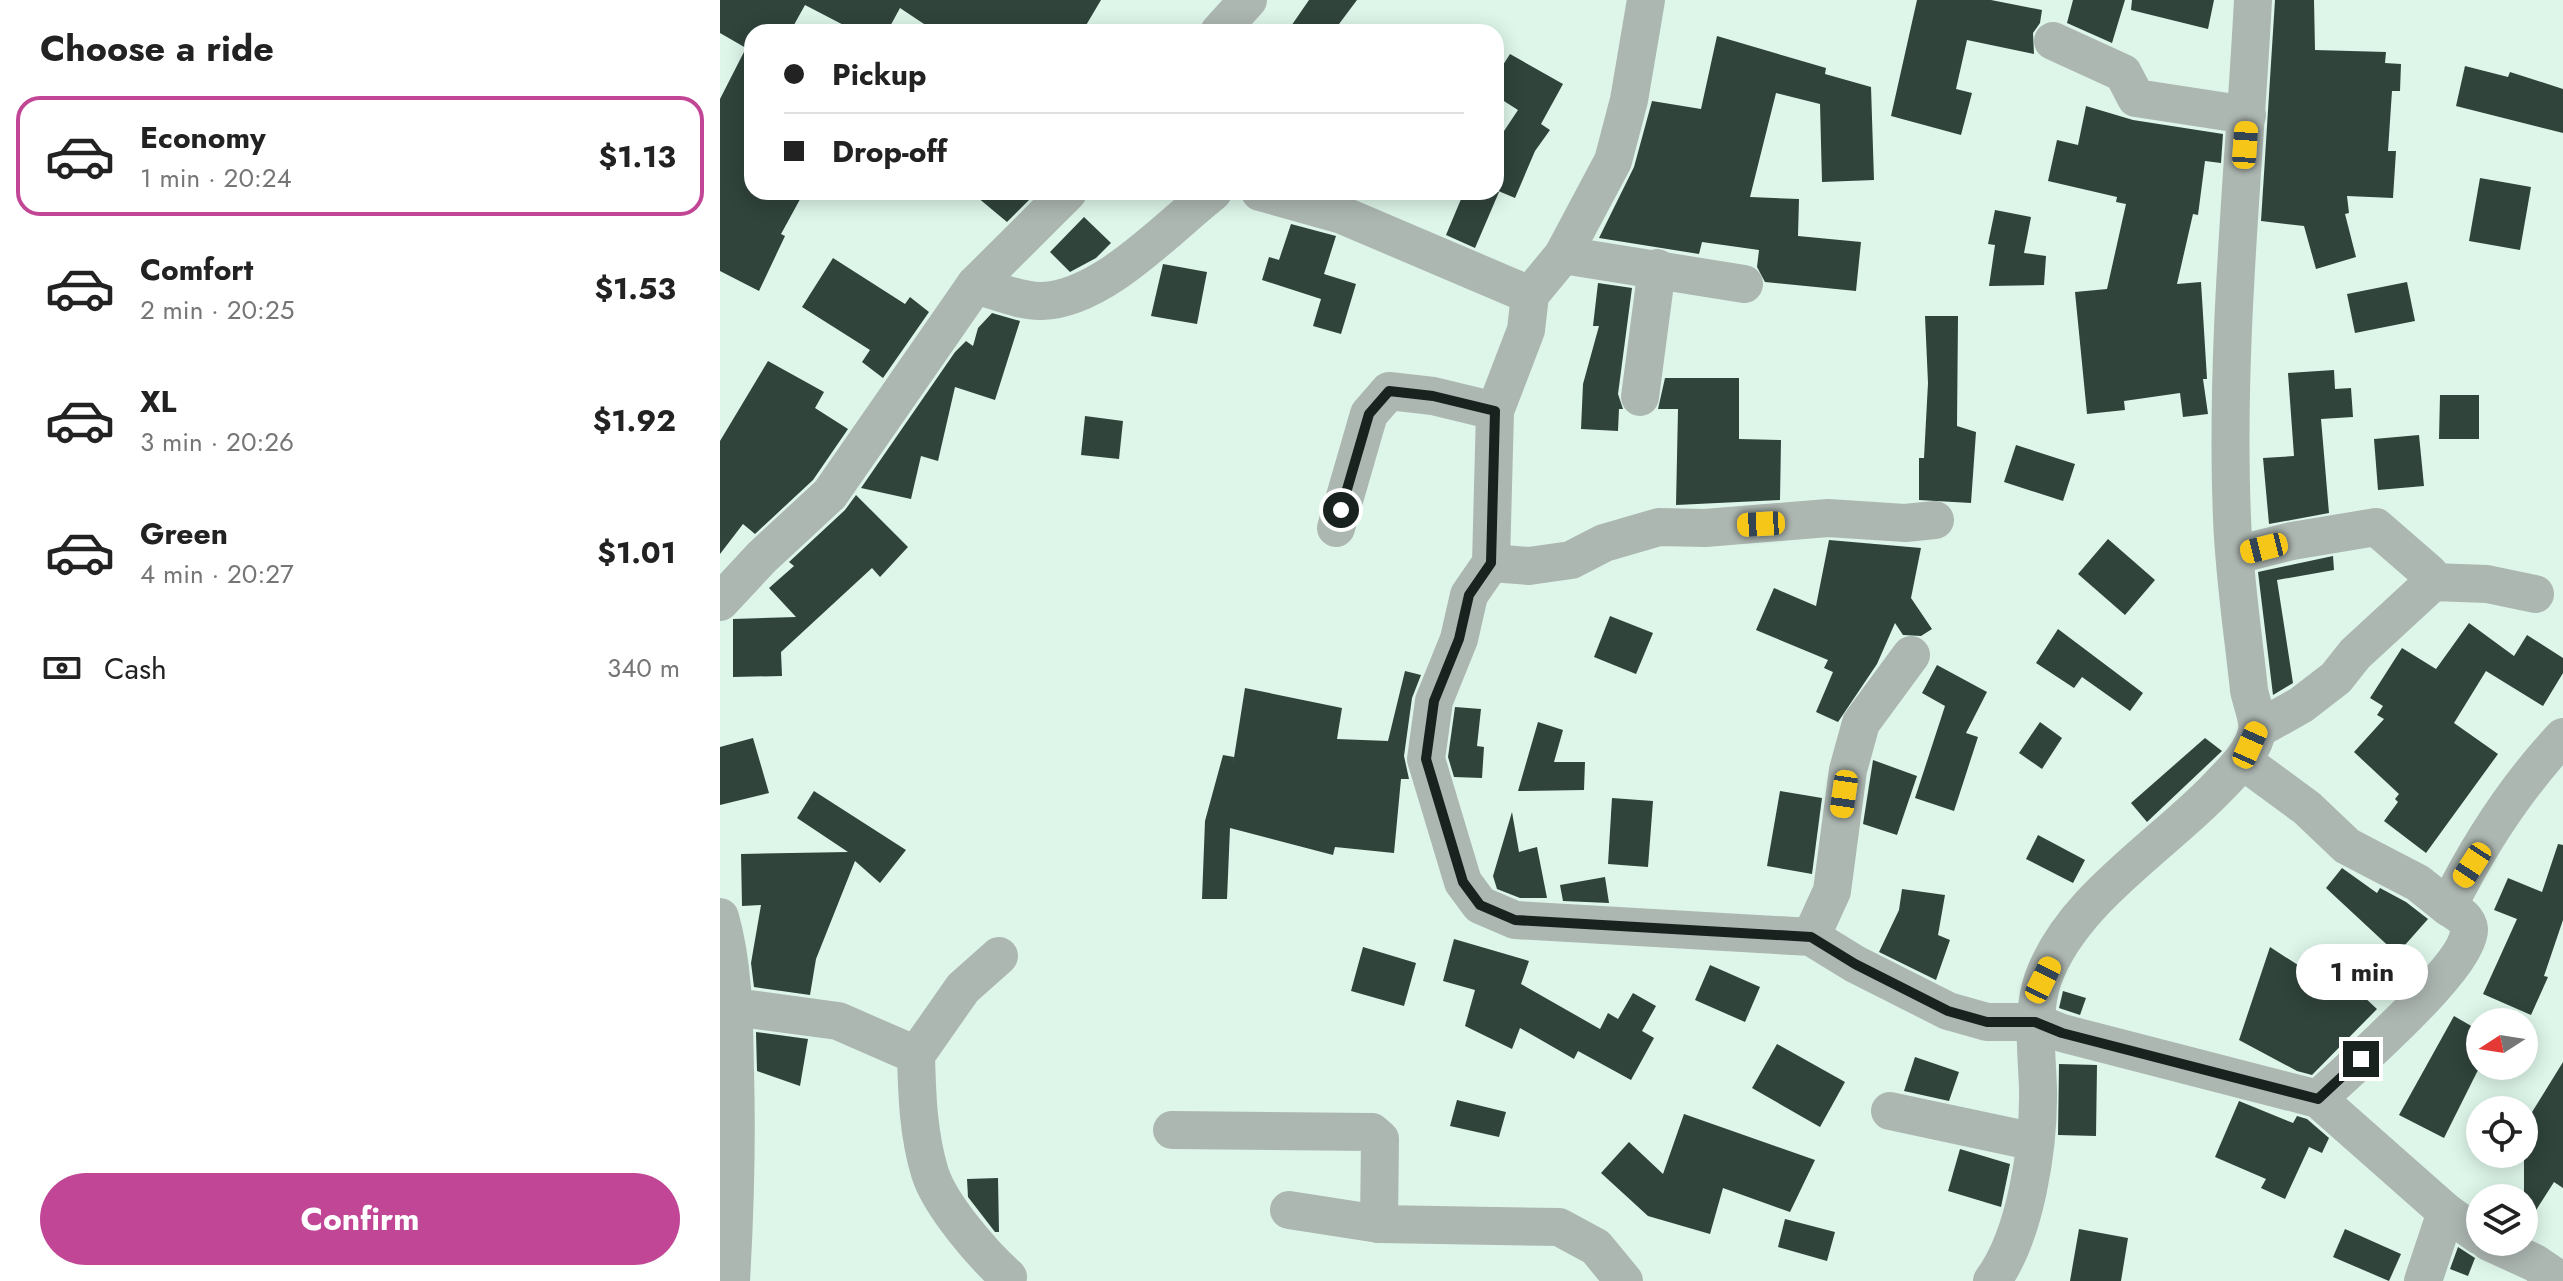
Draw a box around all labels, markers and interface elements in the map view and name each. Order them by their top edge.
text: Choose a ride [40,22,274,74]
text: Pickup [832,53,927,96]
text: Economy [140,116,266,159]
icon: car [44,120,116,192]
car [2231,120,2259,170]
text: Drop-off [832,130,947,173]
text: $1.13 [599,135,676,178]
text: 1 min · 20:24 [140,159,292,197]
text: Comfort [140,248,253,291]
icon: car [44,252,116,324]
text: $1.53 [594,267,676,310]
text: 2 min · 20:25 [140,291,294,329]
text: XL [140,380,176,423]
icon: car [44,384,116,456]
text: $1.92 [593,399,676,442]
text: 3 min · 20:26 [140,423,294,461]
route start [1323,492,1359,528]
car [1736,511,1786,537]
text: Green [140,512,228,555]
icon: car [44,516,116,588]
text: $1.01 [597,531,676,574]
car [2238,531,2290,565]
text: 4 min · 20:27 [140,555,294,593]
icon: cash [40,646,84,690]
text: Cash [104,647,167,690]
text: 340 m [607,649,680,687]
car [2229,718,2271,772]
car [1829,769,1859,819]
car [2449,838,2495,892]
callout: 1 min [2295,943,2427,999]
car [2022,953,2064,1007]
text: 1 min [2330,953,2394,991]
north arrow [2466,1008,2538,1080]
map controls [2466,1008,2538,1256]
route end [2343,1041,2379,1077]
button: locate [2466,1096,2538,1168]
button: Confirm [40,1173,680,1265]
button: layers [2466,1184,2538,1256]

